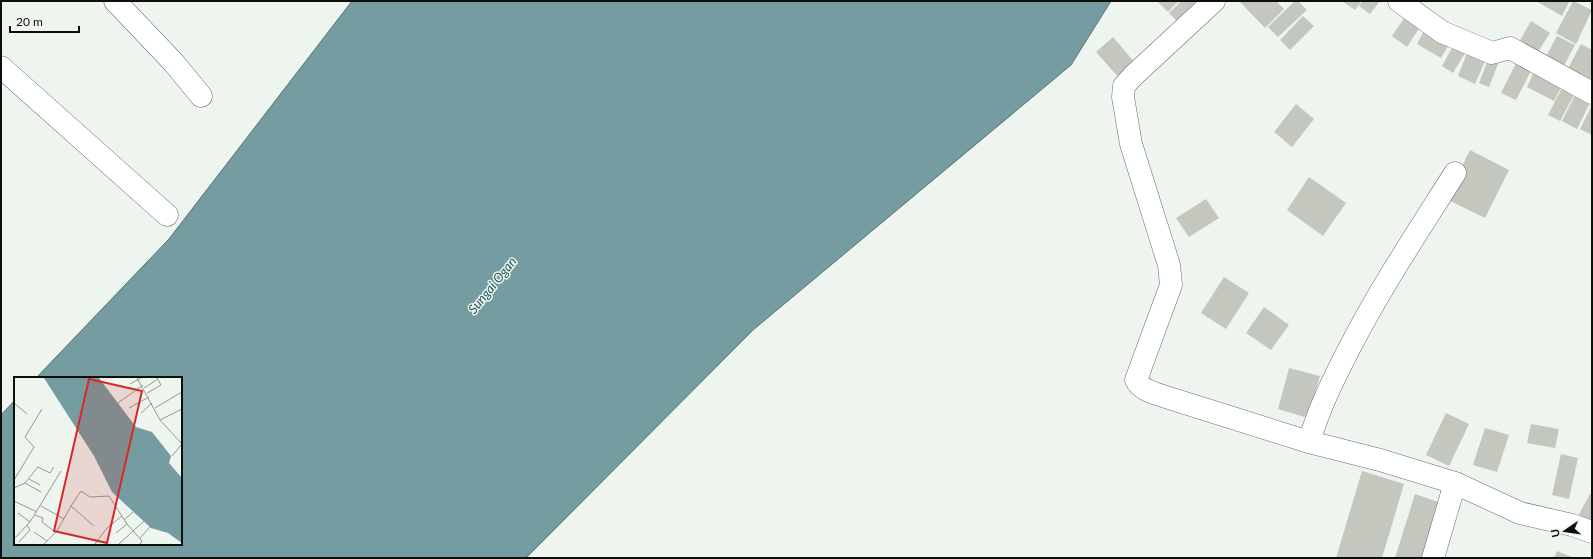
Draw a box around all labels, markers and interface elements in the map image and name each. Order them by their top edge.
scale bar [10,8,79,34]
text: 20 m [16,14,43,29]
water label: Sungai Ogan [464,253,520,317]
inset map [14,377,182,545]
north arrow [1545,511,1585,551]
text: U [1548,528,1562,539]

